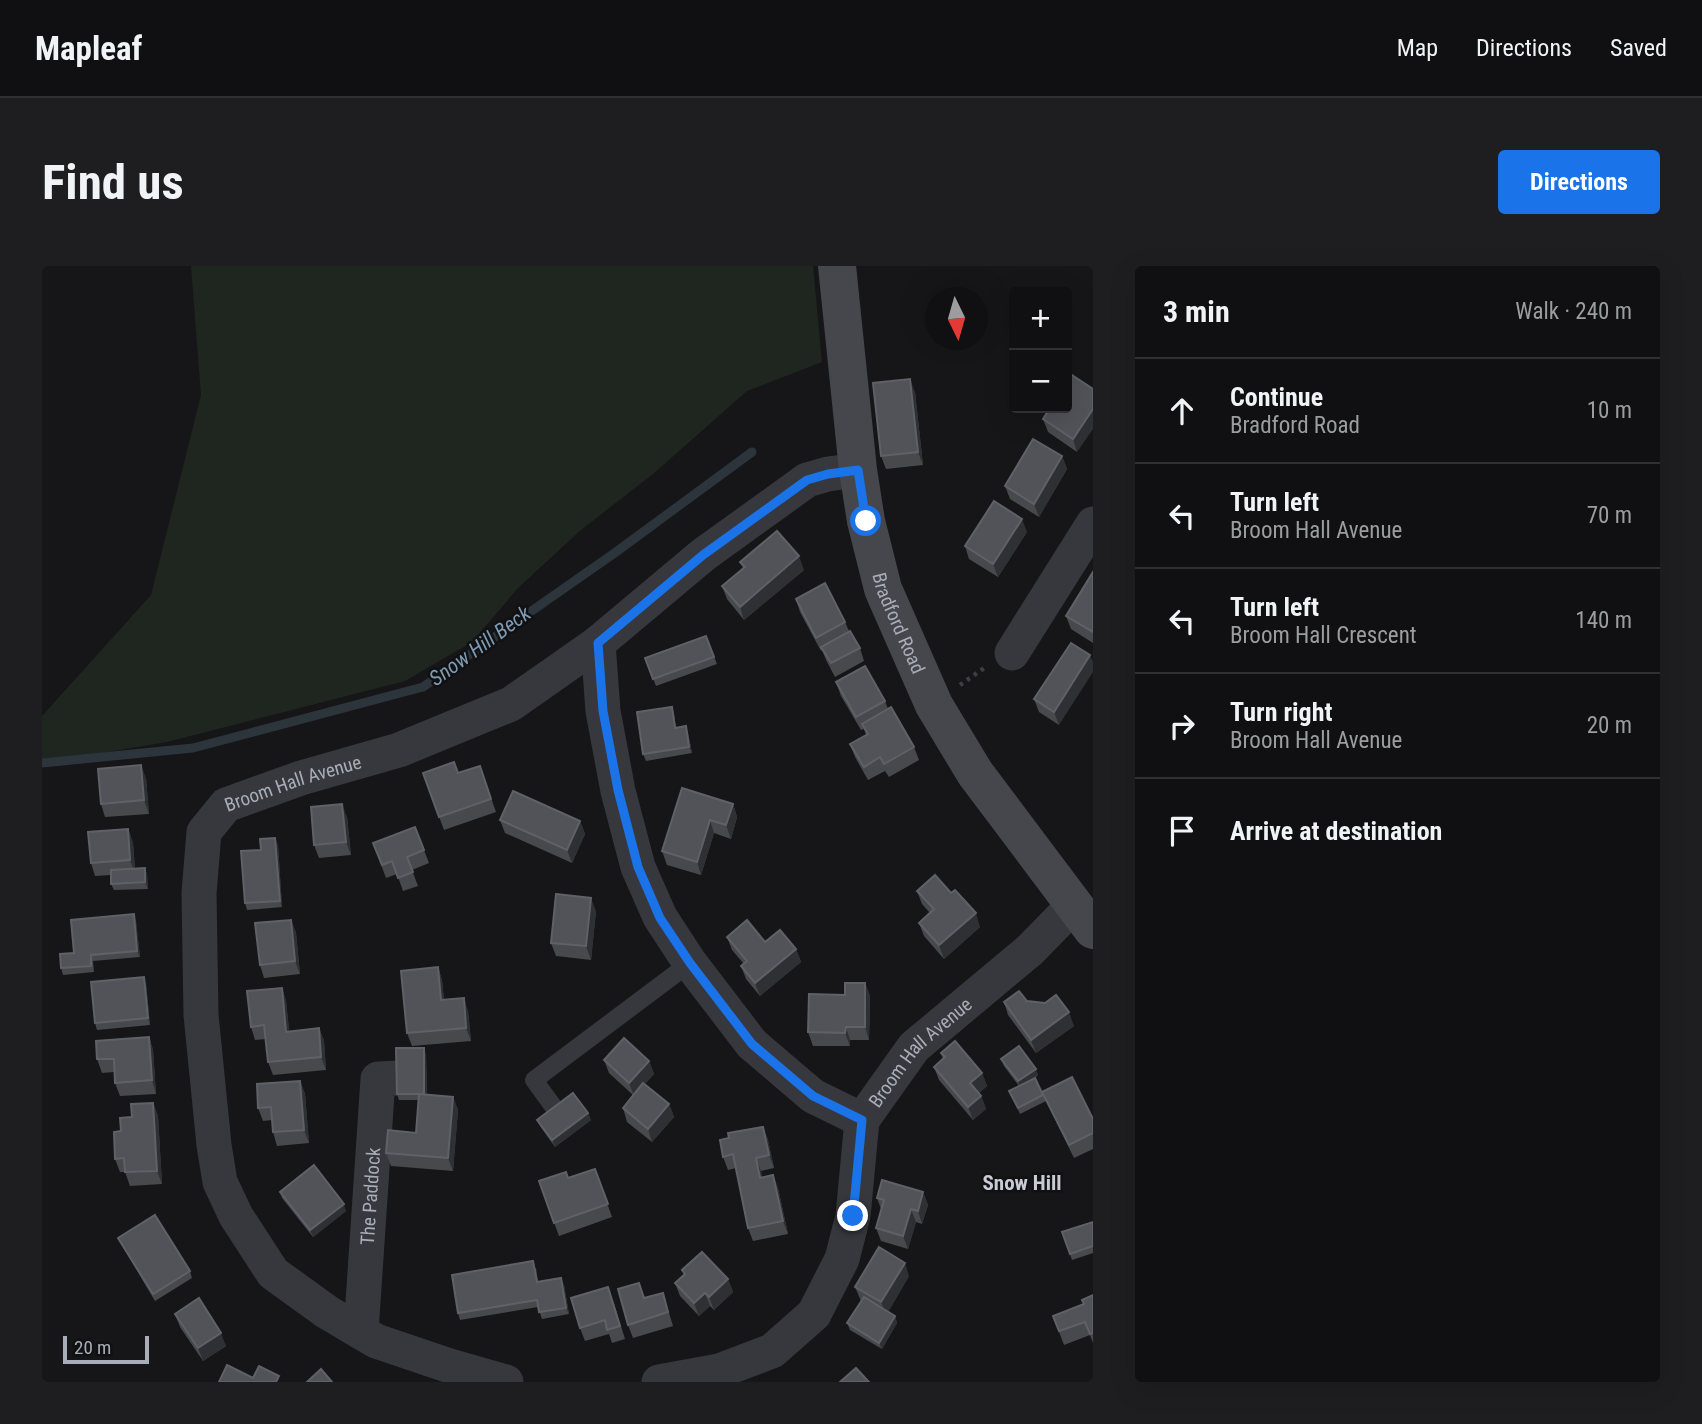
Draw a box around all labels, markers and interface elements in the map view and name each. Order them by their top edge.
text: Mapleaf [35,29,142,68]
text: Map [1397,34,1438,62]
text: Directions [1476,34,1572,62]
text: Saved [1610,34,1667,62]
button: Directions [1498,150,1660,214]
text: Find us [42,154,184,211]
north arrow [925,287,988,350]
map controls [1009,287,1072,413]
button: + [1009,287,1072,350]
text: 3 min [1163,294,1230,329]
text: Walk · 240 m [1515,298,1632,325]
button: − [1009,350,1072,413]
text: Continue [1230,382,1323,412]
icon: ahead [1163,392,1201,430]
text: 10 m [1587,397,1632,424]
text: Bradford Road [1230,412,1360,439]
text: Turn left [1230,487,1319,517]
icon: left [1163,497,1201,535]
text: 70 m [1587,502,1632,529]
route start [850,505,881,536]
text: Broom Hall Avenue [1230,517,1402,544]
street label: Bradford Road [868,570,930,677]
text: Turn left [1230,592,1319,622]
water label: Snow Hill Beck [425,601,536,691]
icon: left [1163,602,1201,640]
text: 140 m [1575,607,1632,634]
text: Broom Hall Crescent [1230,622,1417,649]
text: Turn right [1230,697,1332,727]
icon: right [1163,707,1201,745]
text: 20 m [1587,712,1632,739]
text: Broom Hall Avenue [1230,727,1402,754]
street label: Broom Hall Avenue [221,750,364,816]
icon: arrive [1163,812,1201,850]
text: Arrive at destination [1230,816,1442,846]
street label: Broom Hall Avenue [863,992,976,1112]
street label: The Paddock [355,1146,385,1246]
district label: Snow Hill [982,1171,1062,1195]
route end [837,1200,868,1231]
scale bar [63,1333,149,1365]
text: 20 m [74,1336,111,1359]

